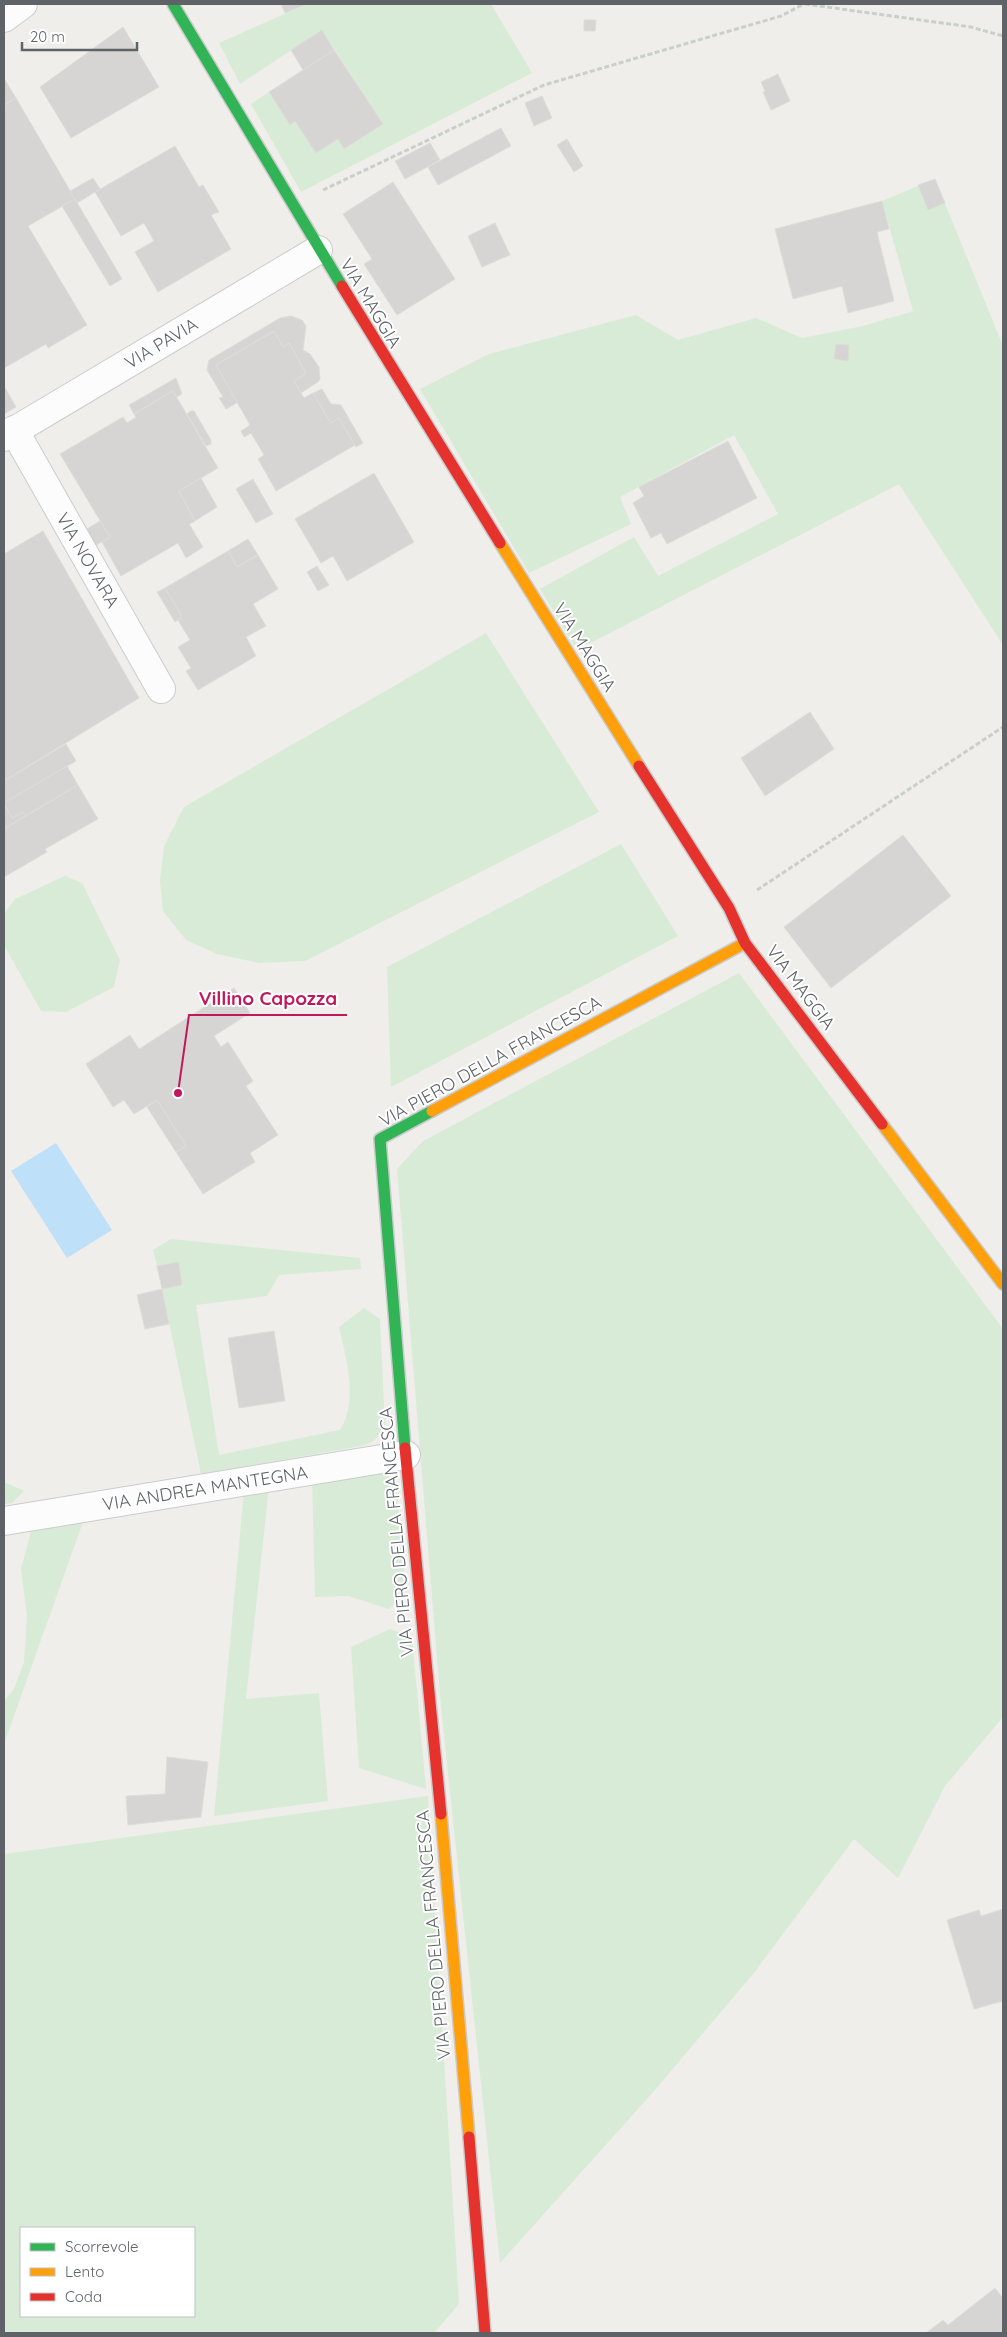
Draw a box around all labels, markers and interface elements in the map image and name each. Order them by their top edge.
scale bar [22,20,138,52]
text: 20 m [30,27,65,46]
street label: VIA MAGGIA [335,254,407,352]
street label: VIA PAVIA [120,312,202,374]
street label: VIA NOVARA [51,508,125,612]
street label: VIA MAGGIA [549,598,622,696]
street label: VIA MAGGIA [762,940,841,1034]
callout: Villino Capozza [189,981,347,1015]
text: Villino Capozza [199,986,337,1010]
street label: VIA PIERO DELLA FRANCESCA [375,990,605,1132]
street label: VIA PIERO DELLA FRANCESCA [374,1406,418,1658]
street label: VIA ANDREA MANTEGNA [101,1460,310,1516]
street label: VIA PIERO DELLA FRANCESCA [411,1809,455,2061]
legend [20,2227,195,2317]
text: Scorrevole [65,2237,139,2256]
text: Lento [65,2262,104,2281]
text: Coda [65,2287,102,2306]

